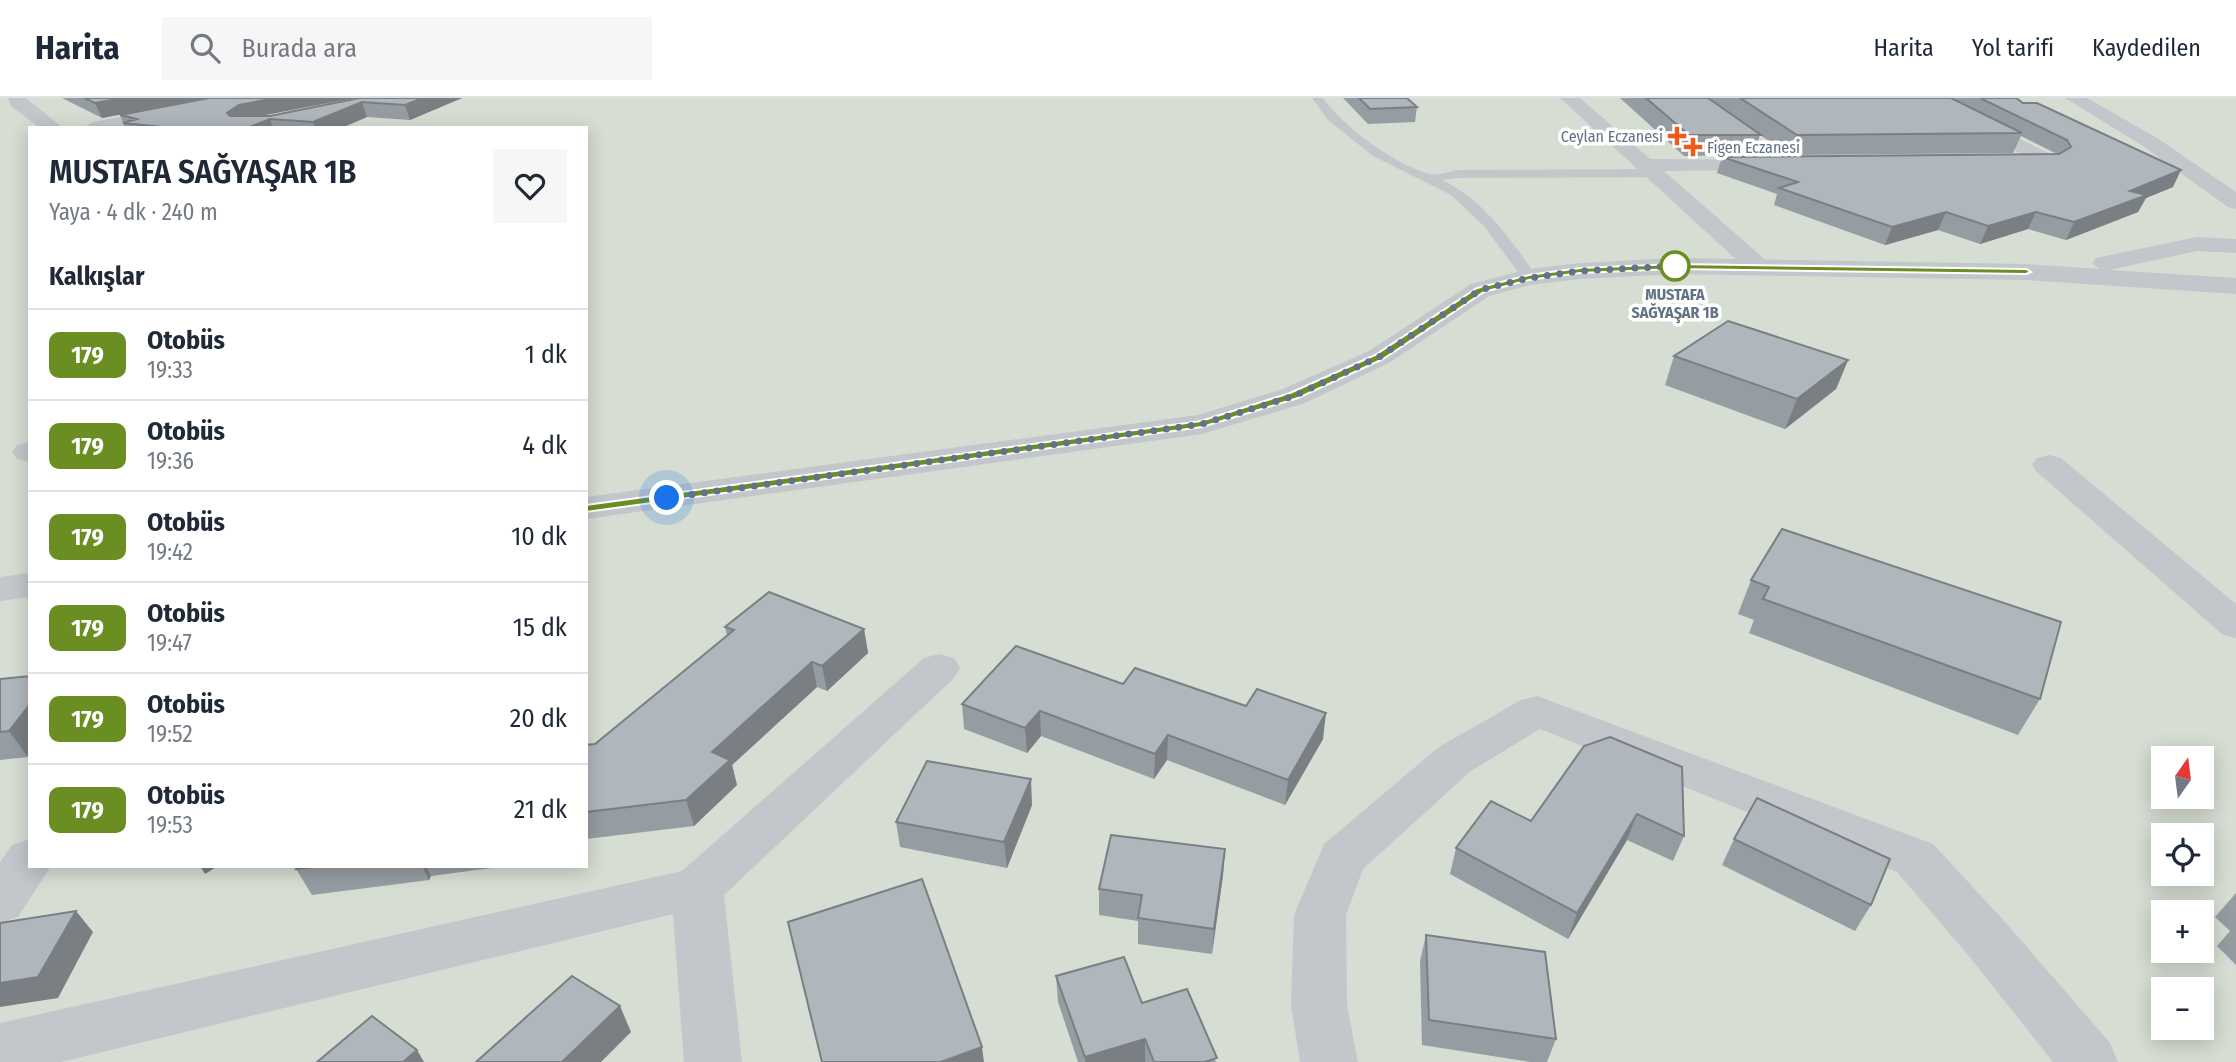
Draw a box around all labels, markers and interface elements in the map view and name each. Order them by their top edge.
search box [162,17,652,80]
text: Harita [35,28,120,68]
icon: search [186,29,224,67]
text: Burada ara [242,33,357,64]
text: Harita [1874,34,1934,62]
text: Yol tarifi [1972,34,2054,62]
text: Kaydedilen [2092,34,2201,62]
place label: Ceylan Eczanesi [1561,127,1663,146]
marker: Ceylan Eczanesi [1669,128,1685,144]
place label: Figen Eczanesi [1707,138,1800,157]
marker: Figen Eczanesi [1685,139,1701,155]
button: heart [493,149,567,223]
text: MUSTAFA SAĞYAŞAR 1B [49,152,356,192]
text: Yaya · 4 dk · 240 m [49,198,218,226]
marker: MUSTAFA SAĞYAŞAR 1B [1660,251,1690,281]
text: Kalkışlar [49,261,144,292]
place label: MUSTAFA SAĞYAŞAR 1B [1631,285,1719,324]
text: Otobüs [147,325,225,356]
text: 1 dk [525,339,567,370]
text: 179 [71,341,104,369]
text: 19:33 [147,356,193,384]
text: Otobüs [147,416,225,447]
text: 4 dk [522,430,567,461]
text: 179 [71,432,104,460]
text: 19:36 [147,447,194,475]
your location [649,480,684,515]
text: Otobüs [147,507,225,538]
text: 10 dk [511,521,567,552]
text: 179 [71,523,104,551]
text: 19:42 [147,538,193,566]
text: Otobüs [147,598,225,629]
text: 15 dk [513,612,567,643]
text: 179 [71,614,104,642]
text: 19:47 [147,629,192,657]
text: Otobüs [147,689,225,720]
text: 20 dk [510,703,567,734]
text: 179 [71,705,104,733]
text: 19:52 [147,720,193,748]
north arrow [2151,746,2214,808]
map controls [2151,746,2214,1040]
text: Otobüs [147,780,225,811]
text: 21 dk [514,794,567,825]
text: 179 [71,796,104,824]
text: 19:53 [147,811,193,839]
button: locate [2151,823,2214,886]
button: + [2151,900,2214,963]
button: − [2151,977,2214,1040]

